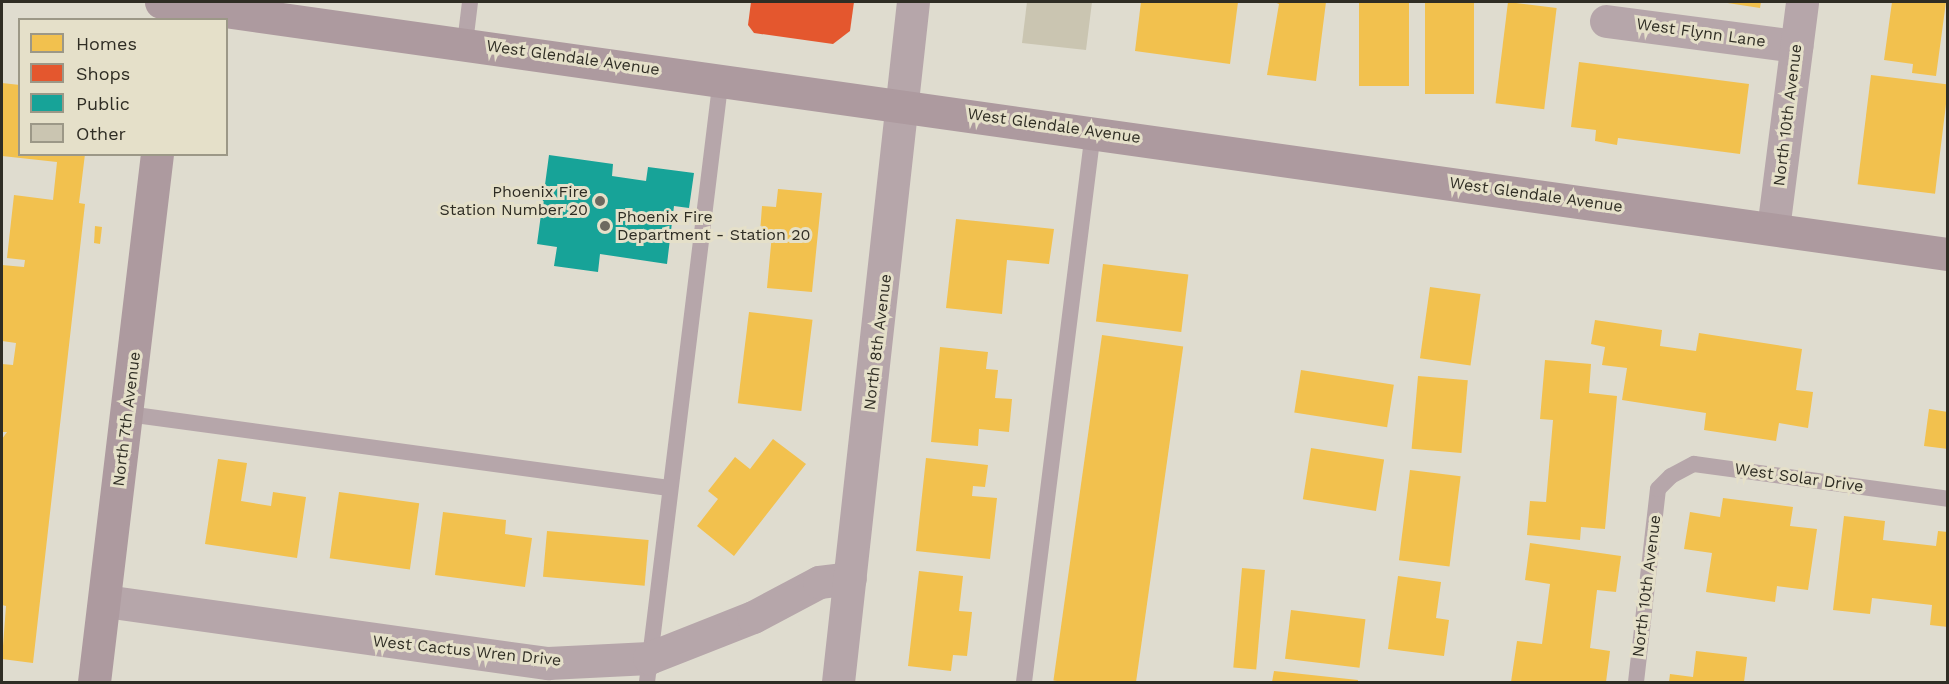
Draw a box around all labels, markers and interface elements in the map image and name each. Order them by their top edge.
street label: West Flynn Lane [1635,14,1767,52]
legend [18,18,228,156]
text: Homes [76,33,137,54]
street label: West Glendale Avenue [485,36,661,80]
street label: North 10th Avenue [1770,42,1806,188]
text: Shops [76,63,130,84]
text: Public [76,93,130,114]
street label: West Glendale Avenue [966,104,1142,148]
text: Other [76,123,126,144]
street label: West Glendale Avenue [1448,173,1624,217]
place label: Phoenix Fire Station Number 20 [439,182,588,220]
marker: Phoenix Fire Station Number 20 [593,194,607,208]
place label: Phoenix Fire Department - Station 20 [617,207,811,245]
marker: Phoenix Fire Department - Station 20 [598,219,612,233]
street label: North 8th Avenue [860,272,896,412]
street label: North 7th Avenue [109,350,145,488]
street label: West Solar Drive [1733,459,1865,497]
street label: North 10th Avenue [1629,513,1665,659]
street label: West Cactus Wren Drive [372,632,562,670]

